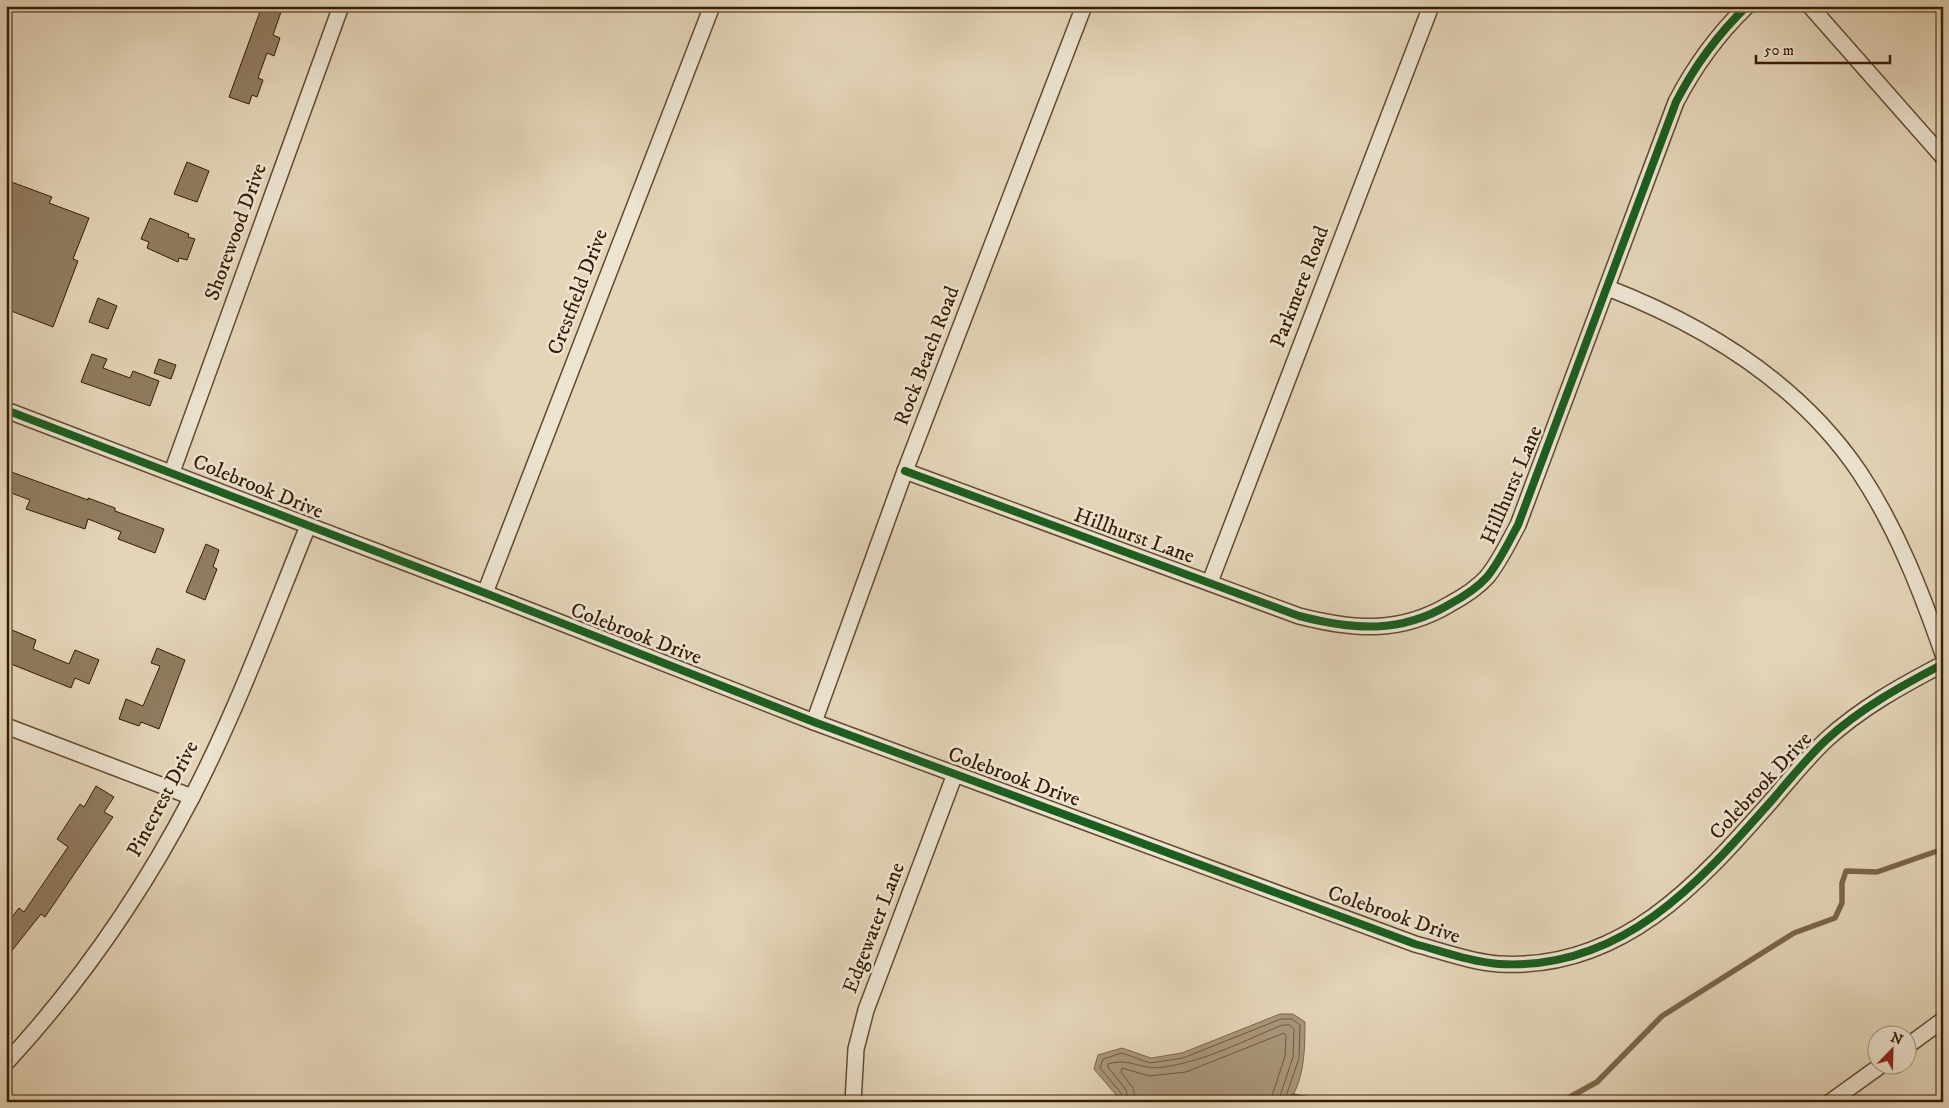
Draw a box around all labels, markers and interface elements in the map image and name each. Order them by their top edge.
scale bar [1756,32,1890,64]
text: 50 m [1764,41,1794,60]
street label: Shorewood Drive [199,160,273,304]
street label: Parkmere Road [1265,222,1335,351]
street label: Crestfield Drive [542,225,614,359]
street label: Rock Beach Road [889,282,966,429]
street label: Hillhurst Lane [1475,421,1549,548]
street label: Colebrook Drive [189,449,327,525]
street label: Hillhurst Lane [1070,502,1198,570]
street label: Colebrook Drive [567,597,706,671]
street label: Colebrook Drive [1704,726,1818,846]
street label: Pinecrest Drive [122,736,205,862]
street label: Colebrook Drive [944,741,1084,813]
street label: Edgewater Lane [837,859,911,997]
street label: Colebrook Drive [1324,880,1464,950]
north arrow [1866,1026,1916,1076]
text: N [1888,1028,1906,1050]

